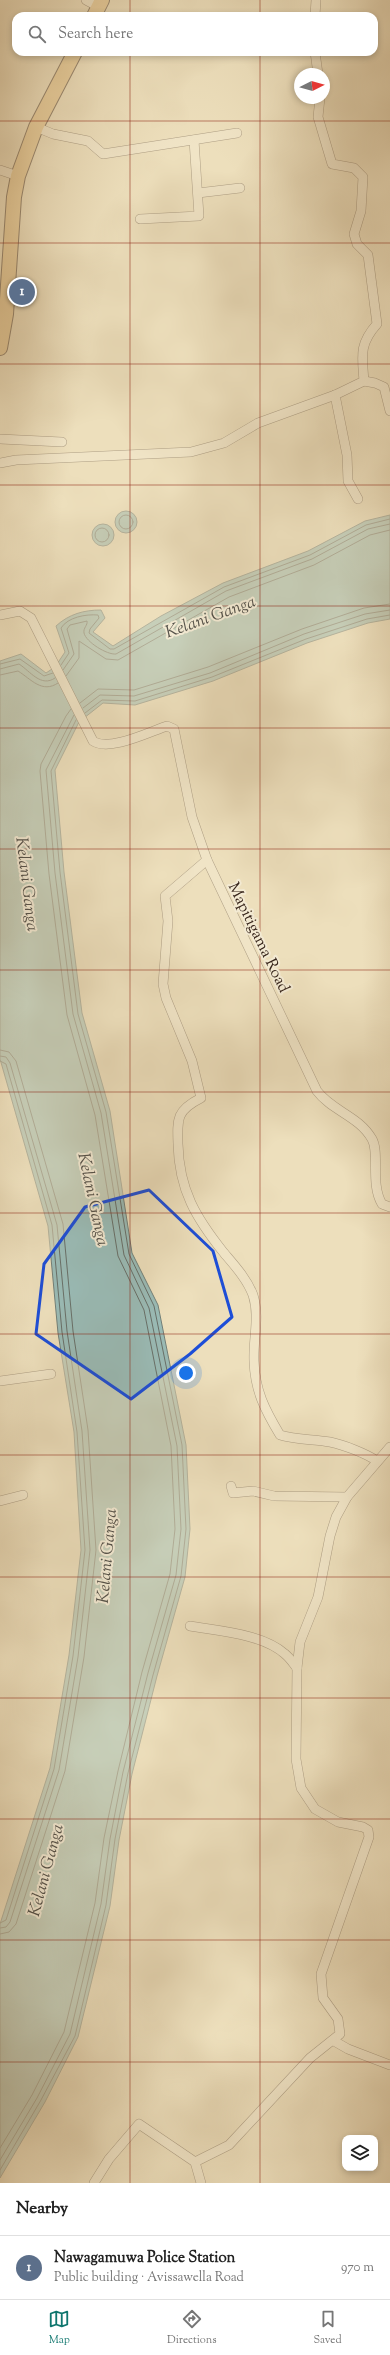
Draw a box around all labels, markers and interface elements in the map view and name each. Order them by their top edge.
search box [12,12,378,56]
icon: search [26,23,48,45]
text: Search here [58,24,133,45]
north arrow [294,68,330,104]
pin: 1 [9,277,35,307]
water label: Kelani Ganga [162,590,259,645]
water label: Kelani Ganga [8,836,44,933]
street label: Mapitigama Road [221,879,294,997]
water label: Kelani Ganga [70,1151,114,1248]
your location [176,1363,196,1383]
water label: Kelani Ganga [92,1508,124,1604]
water label: Kelani Ganga [23,1821,71,1919]
map controls [342,2135,378,2171]
button: layers [342,2135,378,2171]
text: Nearby [16,2197,68,2221]
text: Nawagamuwa Police Station [54,2248,236,2269]
text: 1 [27,2259,31,2277]
text: 970 m [341,2259,374,2277]
text: Public building · Avissawella Road [54,2269,244,2287]
tab: Map [48,2308,70,2348]
tab: Directions [167,2308,217,2348]
tab: Saved [313,2308,342,2348]

